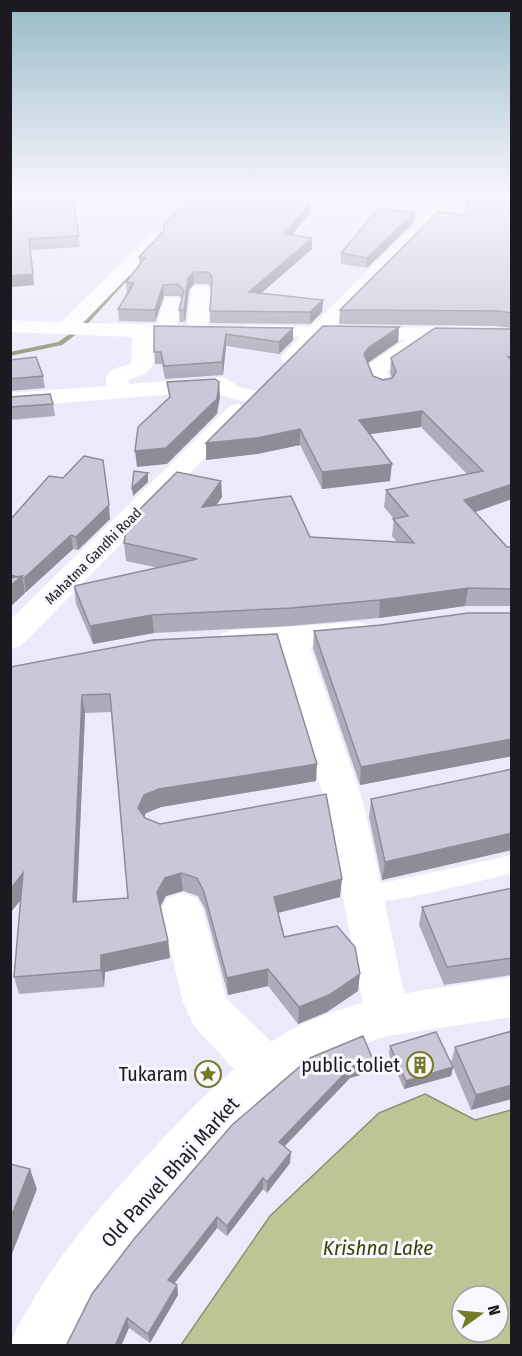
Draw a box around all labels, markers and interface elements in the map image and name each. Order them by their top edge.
street label: Mahatma Gandhi Road [42,505,145,608]
building icon: public toliet [405,1050,435,1080]
place label: public toliet [301,1053,400,1077]
place icon: Tukaram [193,1059,223,1089]
place label: Tukaram [119,1062,188,1086]
street label: Old Panvel Bhaji Market [96,1092,244,1252]
water label: Krishna Lake [323,1235,433,1261]
north arrow [450,1284,510,1344]
text: N [484,1303,504,1317]

